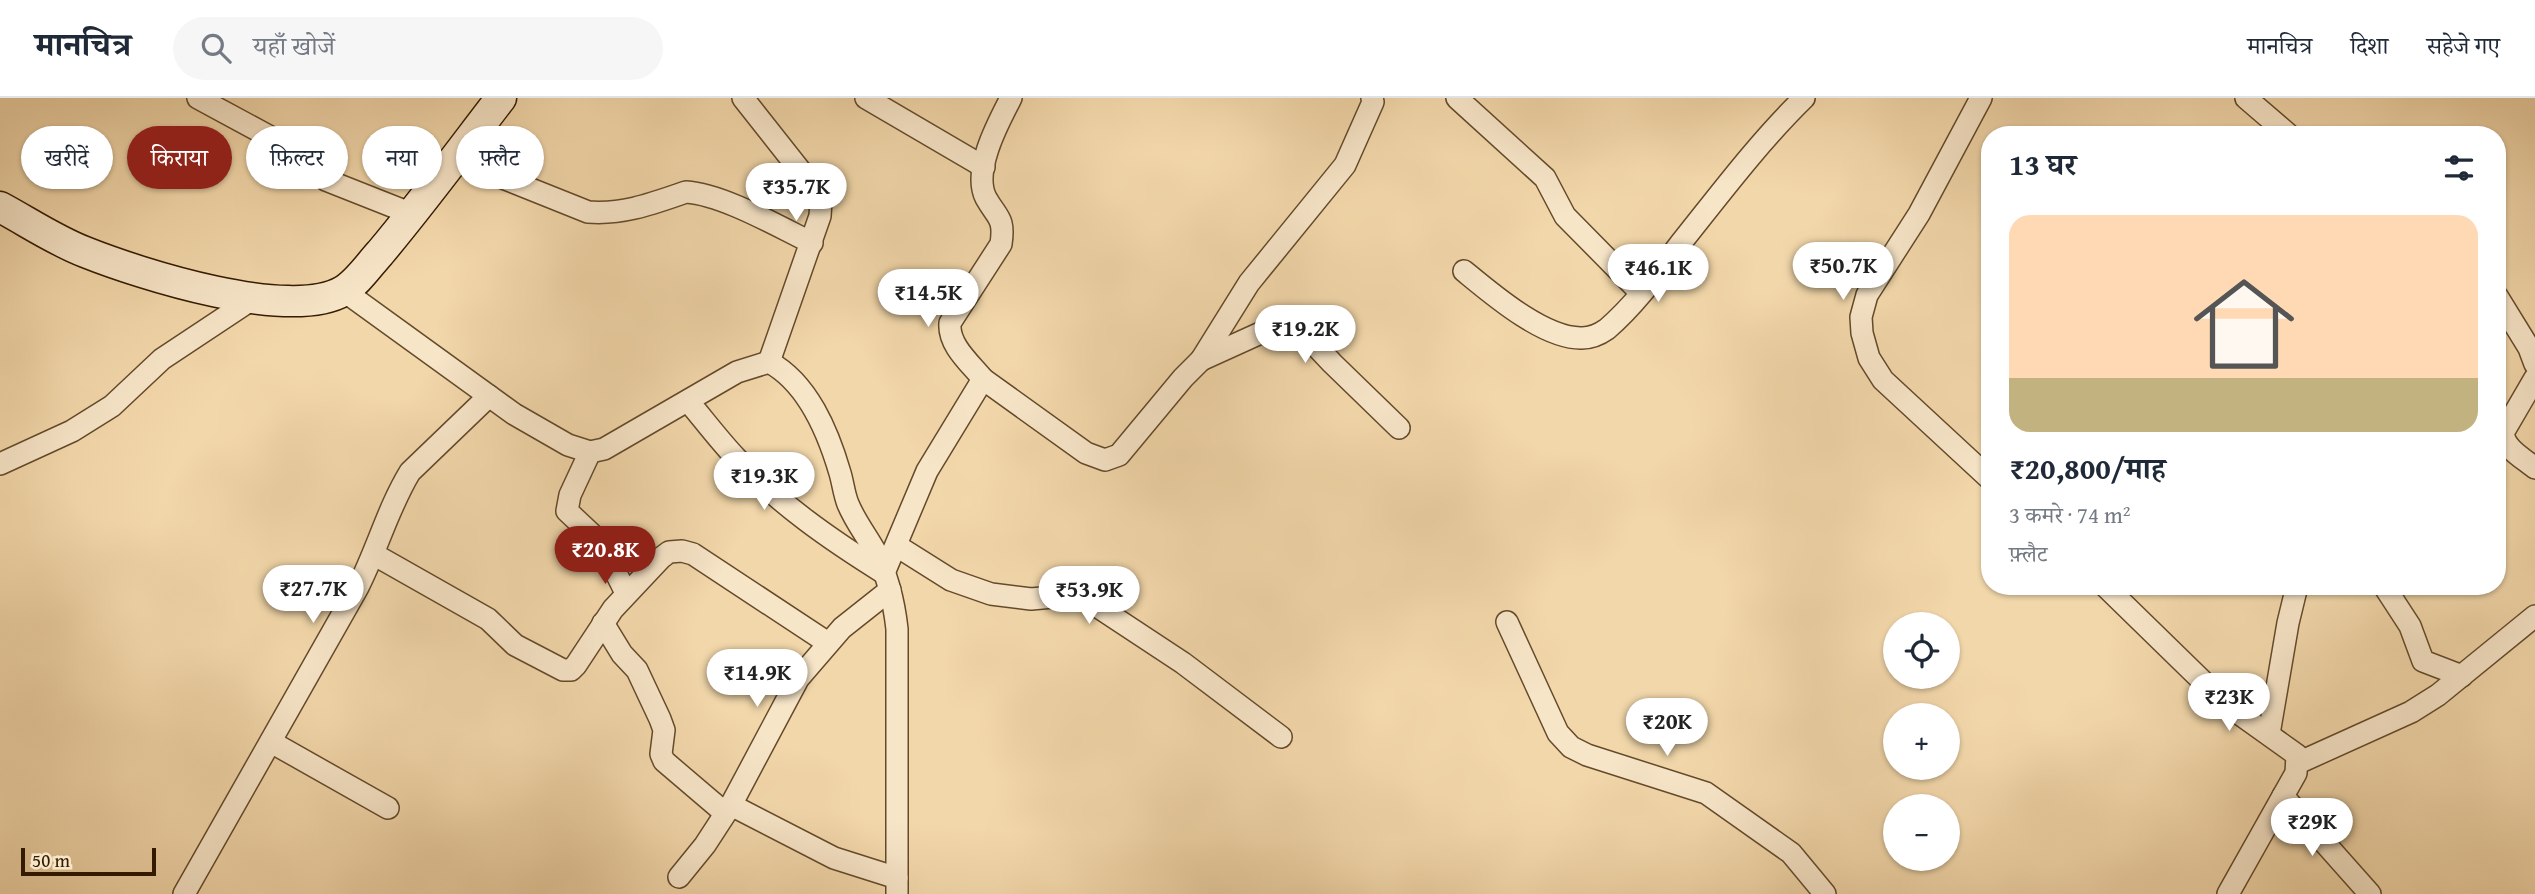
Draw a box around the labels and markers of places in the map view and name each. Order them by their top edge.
pin: ₹35.7K [739,164,853,223]
pin: ₹50.7K [1786,242,1900,302]
pin: ₹46.1K [1601,244,1715,304]
pin: ₹14.5K [871,270,985,329]
pin: ₹19.2K [1248,306,1362,365]
pin: ₹19.3K [707,452,821,512]
pin: ₹20.8K [548,526,662,586]
pin: ₹27.7K [256,566,370,625]
pin: ₹53.9K [1032,566,1146,626]
pin: ₹14.9K [700,650,814,709]
pin: ₹23K [2188,674,2270,733]
pin: ₹20K [1626,698,1708,758]
pin: ₹29K [2271,798,2353,858]

